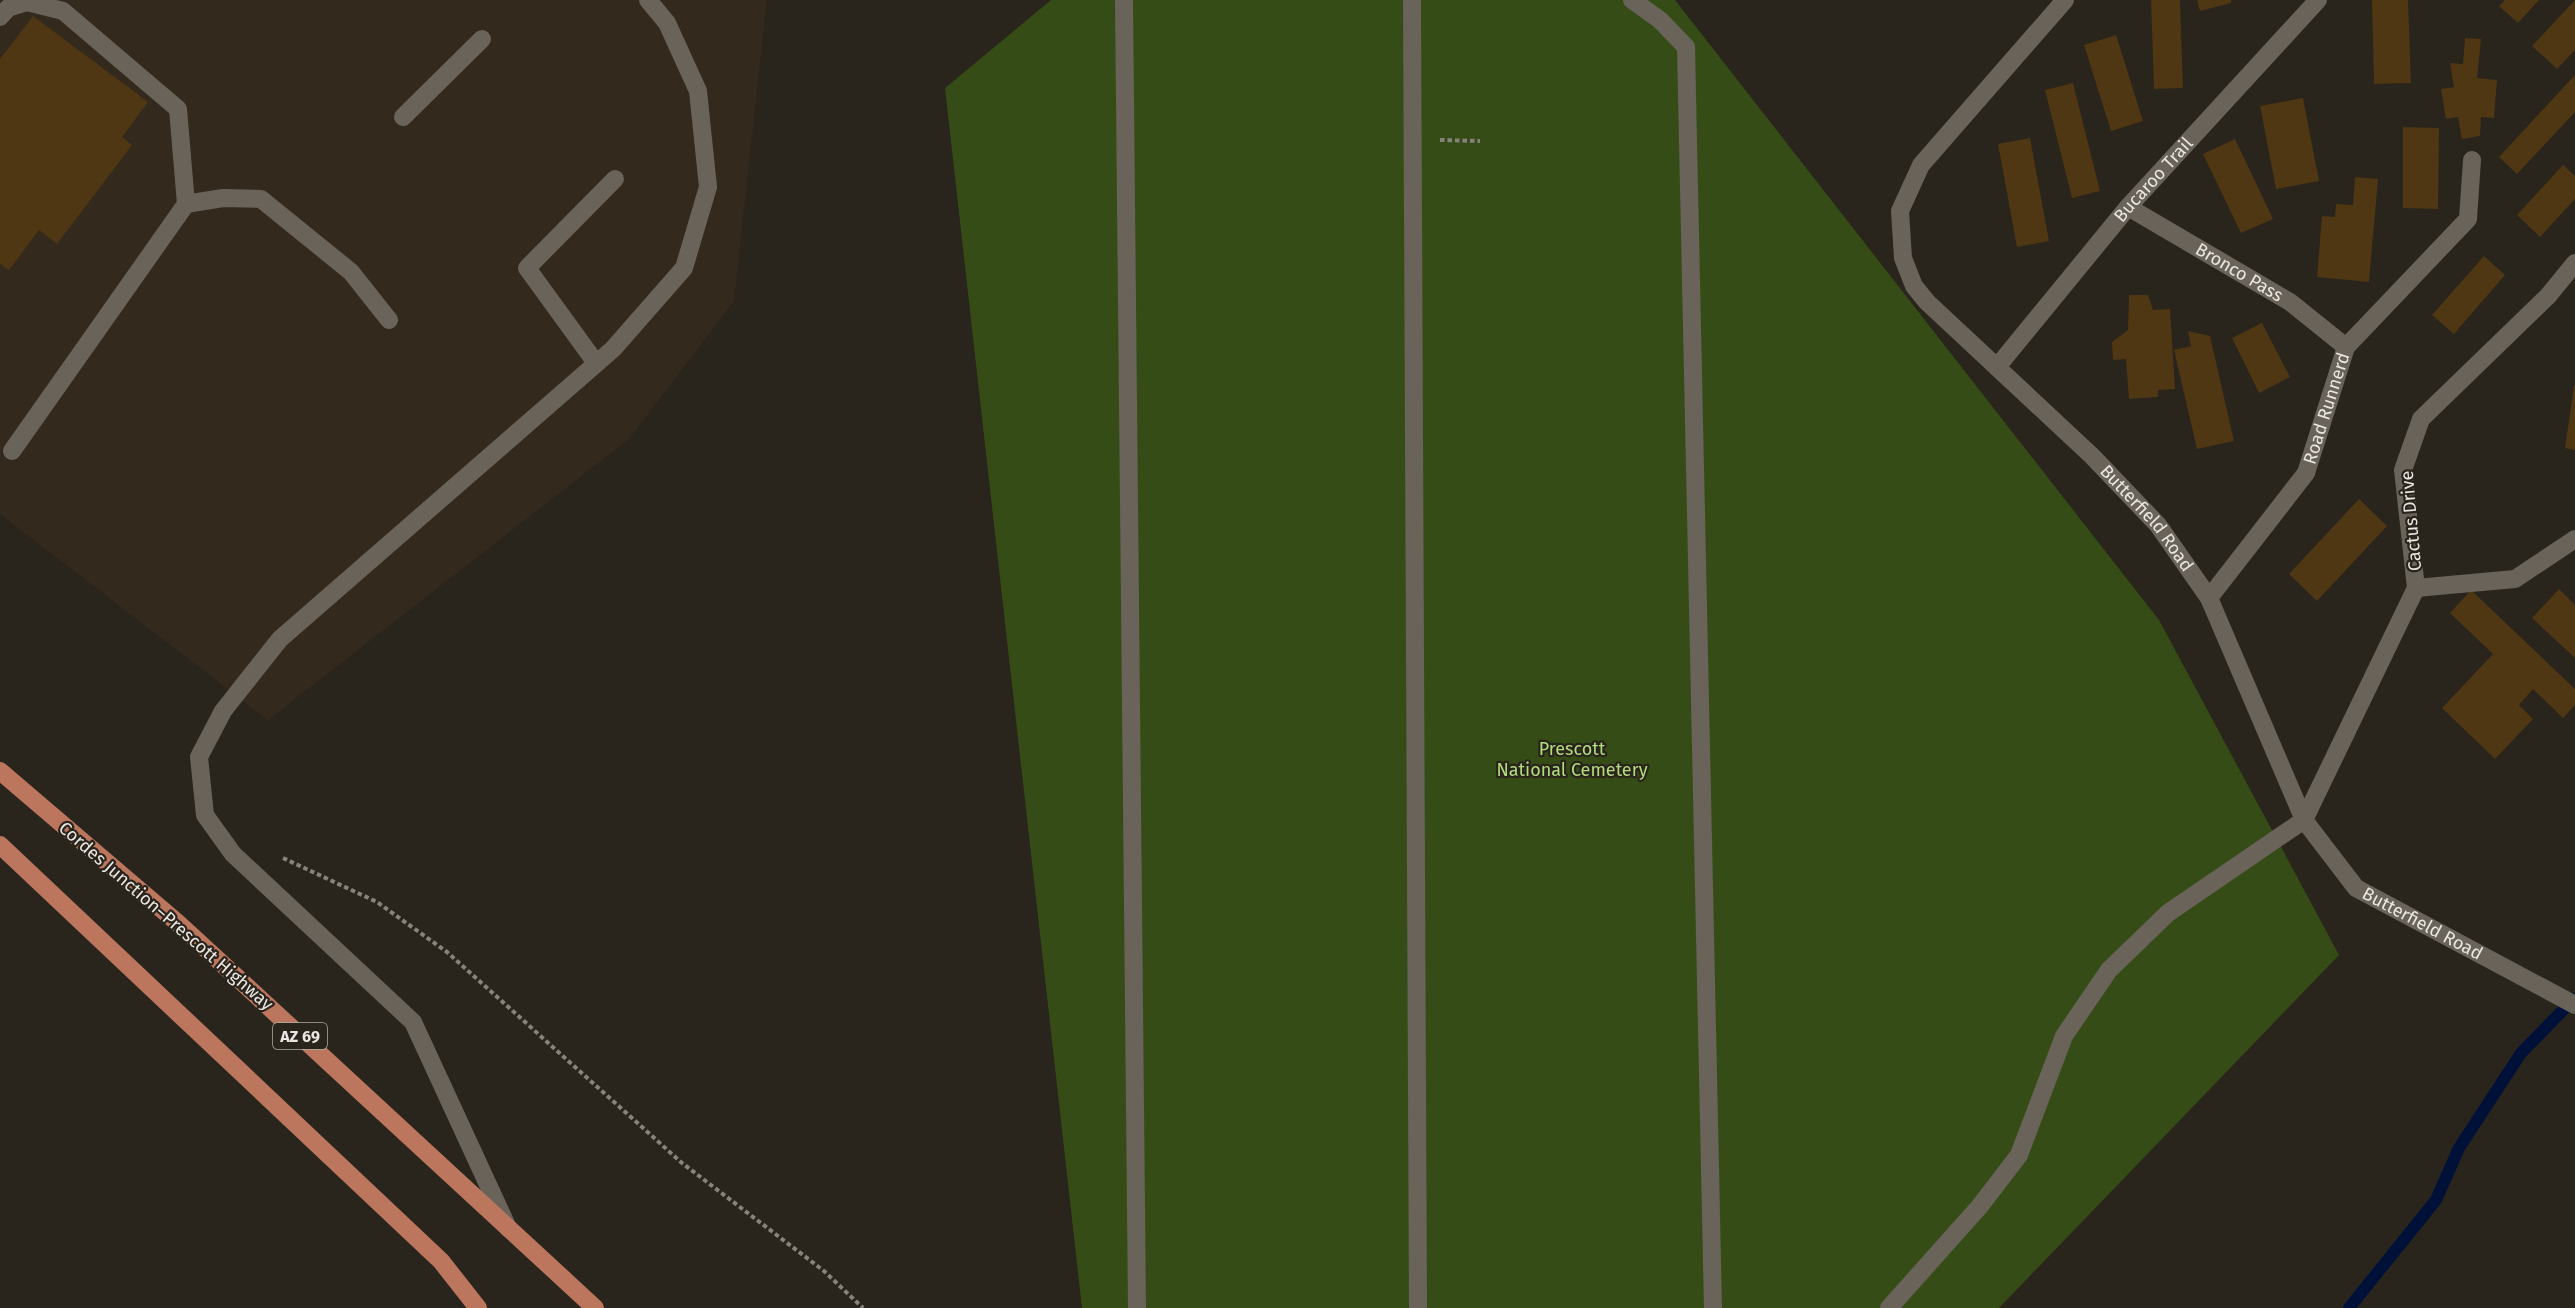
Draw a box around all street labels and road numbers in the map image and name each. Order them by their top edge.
street label: Bucaroo Trail [2109,133,2198,227]
street label: Bronco Pass [2192,238,2287,306]
street label: Road Runnerd [2299,350,2355,467]
street label: Butterfield Road [2095,460,2198,576]
street label: Cactus Drive [2396,470,2426,572]
street label: Cordes Junction–Prescott Highway [54,817,278,1015]
street label: Butterfield Road [2358,882,2486,965]
road number: AZ 69 [273,1023,327,1049]

